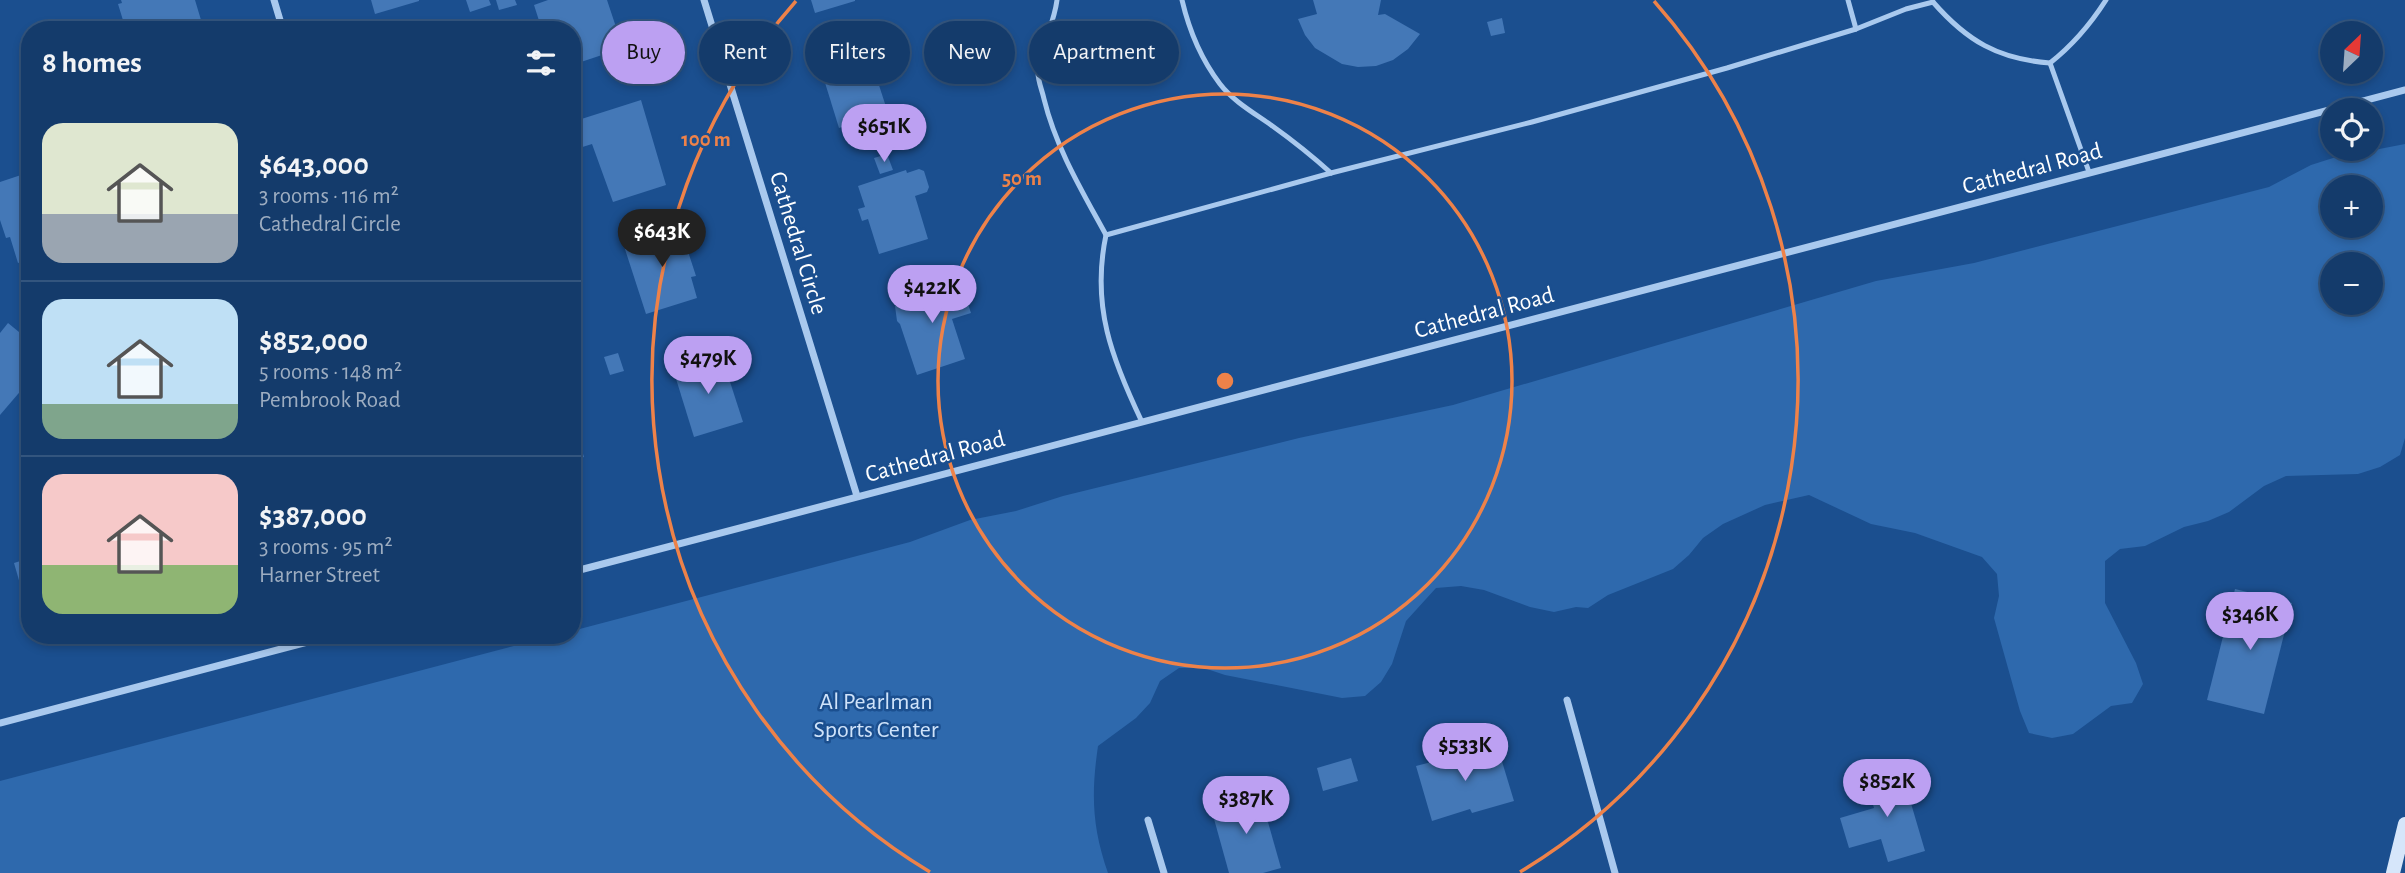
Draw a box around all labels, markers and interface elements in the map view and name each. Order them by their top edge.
chip: Buy [602,21,685,84]
chip: Rent [699,21,791,84]
chip: Filters [805,21,910,84]
chip: New [924,21,1015,84]
chip: Apartment [1029,21,1179,84]
north arrow [2320,21,2384,84]
map controls [2320,21,2383,315]
icon: filters [522,44,560,82]
text: 8 homes [42,48,142,78]
button: locate [2320,98,2383,161]
pin: $651K [835,104,933,164]
text: $651K [857,115,911,138]
text: 100 m [681,129,731,150]
street label: Cathedral Road [1960,139,2105,199]
text: $643,000 [259,150,369,180]
icon: home [98,151,182,235]
text: 50 m [1002,168,1042,189]
street label: Cathedral Circle [765,169,831,318]
button: + [2320,175,2383,238]
text: 3 rooms · 116 m² [259,185,399,208]
pin: $643K [613,210,711,269]
text: Cathedral Circle [259,213,401,236]
text: $643K [634,220,690,243]
button: − [2320,252,2383,315]
pin: $422K [883,266,981,325]
text: $422K [903,276,961,299]
street label: Cathedral Road [1412,283,1557,343]
text: $852,000 [259,326,368,356]
icon: home [98,327,182,411]
pin: $479K [659,336,757,396]
text: $479K [680,347,736,370]
text: 5 rooms · 148 m² [259,361,402,384]
centre of rings [1213,369,1237,393]
text: Pembrook Road [259,389,401,412]
street label: Cathedral Road [863,427,1008,487]
text: $387,000 [259,501,367,531]
icon: home [98,502,182,586]
text: 3 rooms · 95 m² [259,536,392,559]
text: Harner Street [259,564,380,587]
pin: $346K [2201,592,2299,652]
text: $346K [2222,603,2278,626]
park label: Al Pearlman Sports Center [814,690,939,742]
pin: $533K [1416,724,1514,783]
text: $533K [1438,734,1492,757]
pin: $852K [1838,760,1936,819]
text: $852K [1859,770,1915,793]
pin: $387K [1197,776,1295,836]
text: $387K [1219,787,1273,810]

